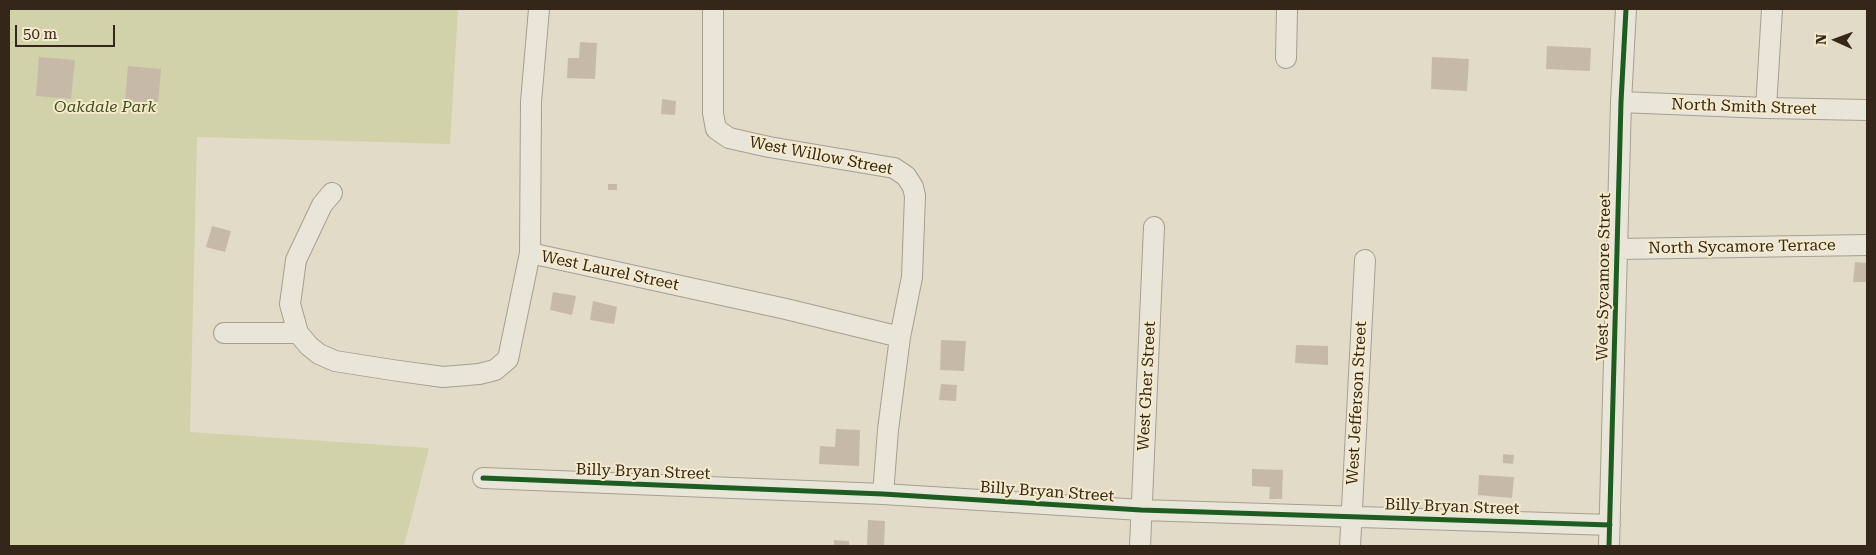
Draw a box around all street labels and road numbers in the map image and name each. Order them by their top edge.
street label: North Smith Street [1671,95,1817,119]
street label: West Willow Street [748,133,894,179]
street label: West Sycamore Street [1593,193,1615,361]
street label: North Sycamore Terrace [1648,236,1836,258]
street label: West Laurel Street [539,247,681,295]
street label: West Gher Street [1134,321,1160,451]
street label: West Jefferson Street [1343,321,1371,485]
street label: Billy Bryan Street [575,460,711,484]
street label: Billy Bryan Street [979,478,1115,506]
street label: Billy Bryan Street [1384,495,1520,519]

